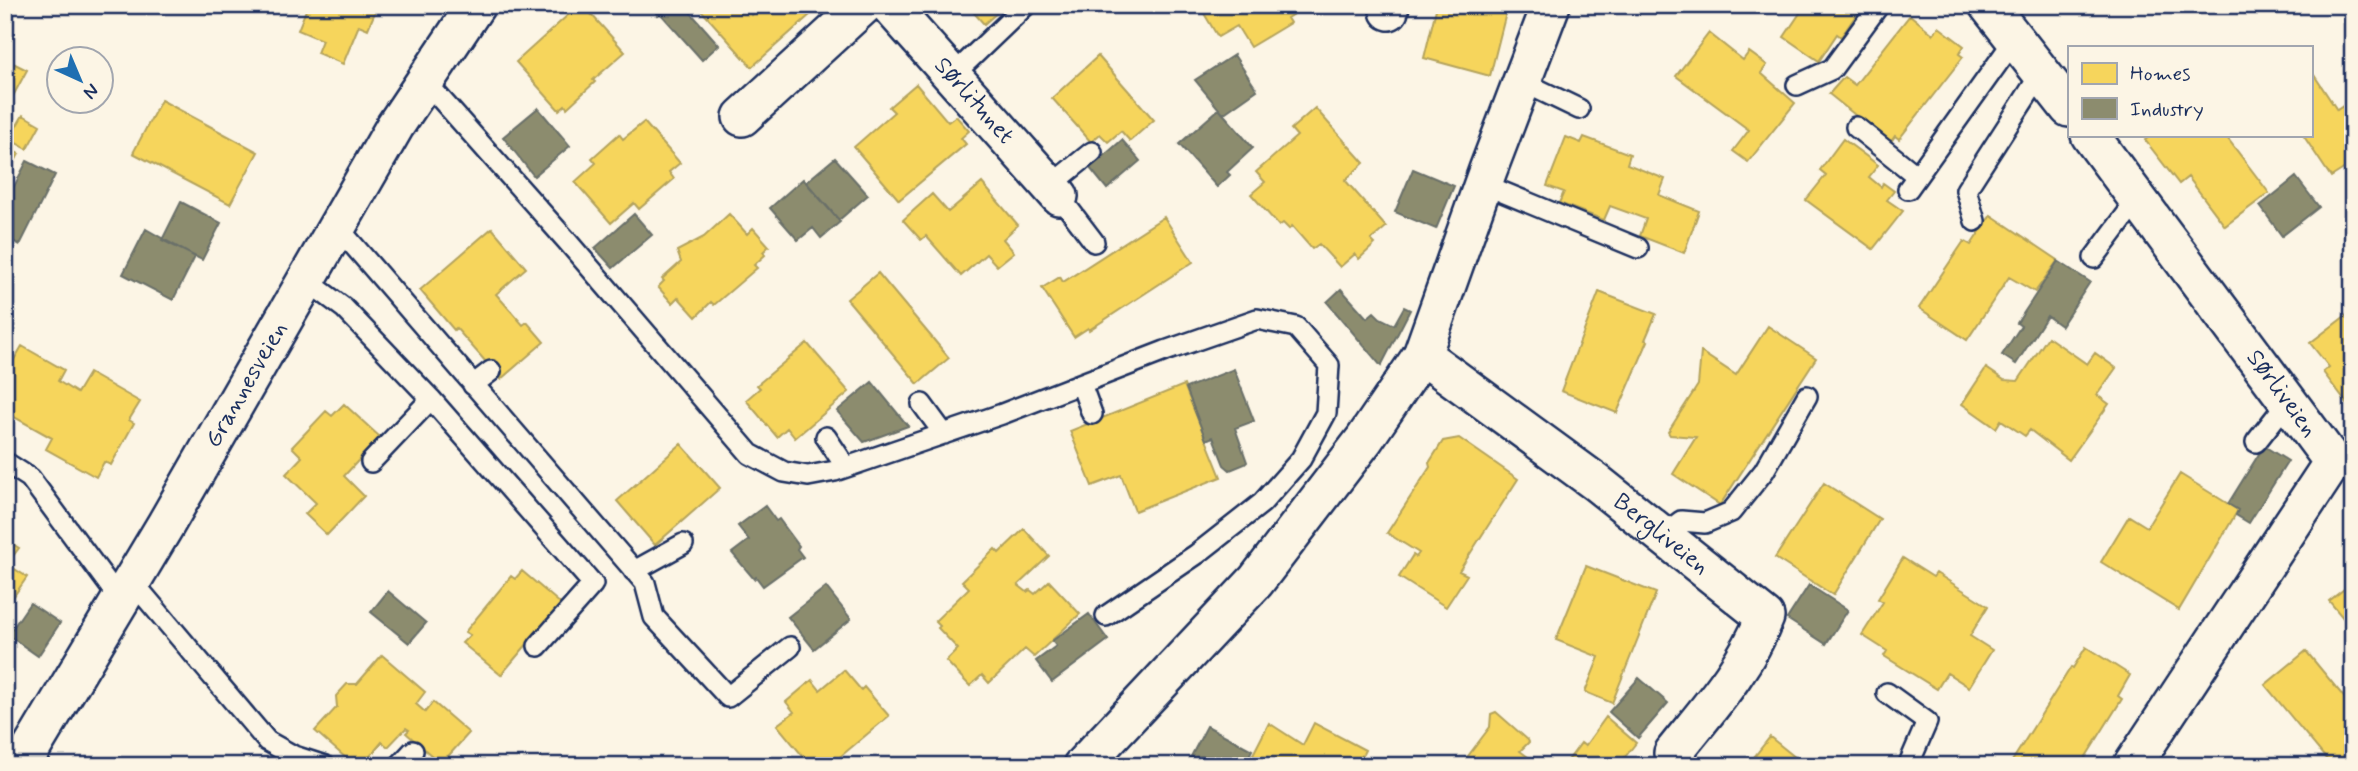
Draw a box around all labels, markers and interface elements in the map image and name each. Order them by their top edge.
north arrow [46,46,116,116]
legend [2068,46,2312,136]
street label: Sørlitunet [927,51,1021,151]
text: Homes [2130,60,2190,88]
text: N [78,78,104,105]
text: Industry [2130,96,2204,124]
street label: Grannesveien [198,316,295,453]
street label: Sørliveien [2239,343,2325,444]
street label: Bergliveien [1607,486,1716,582]

